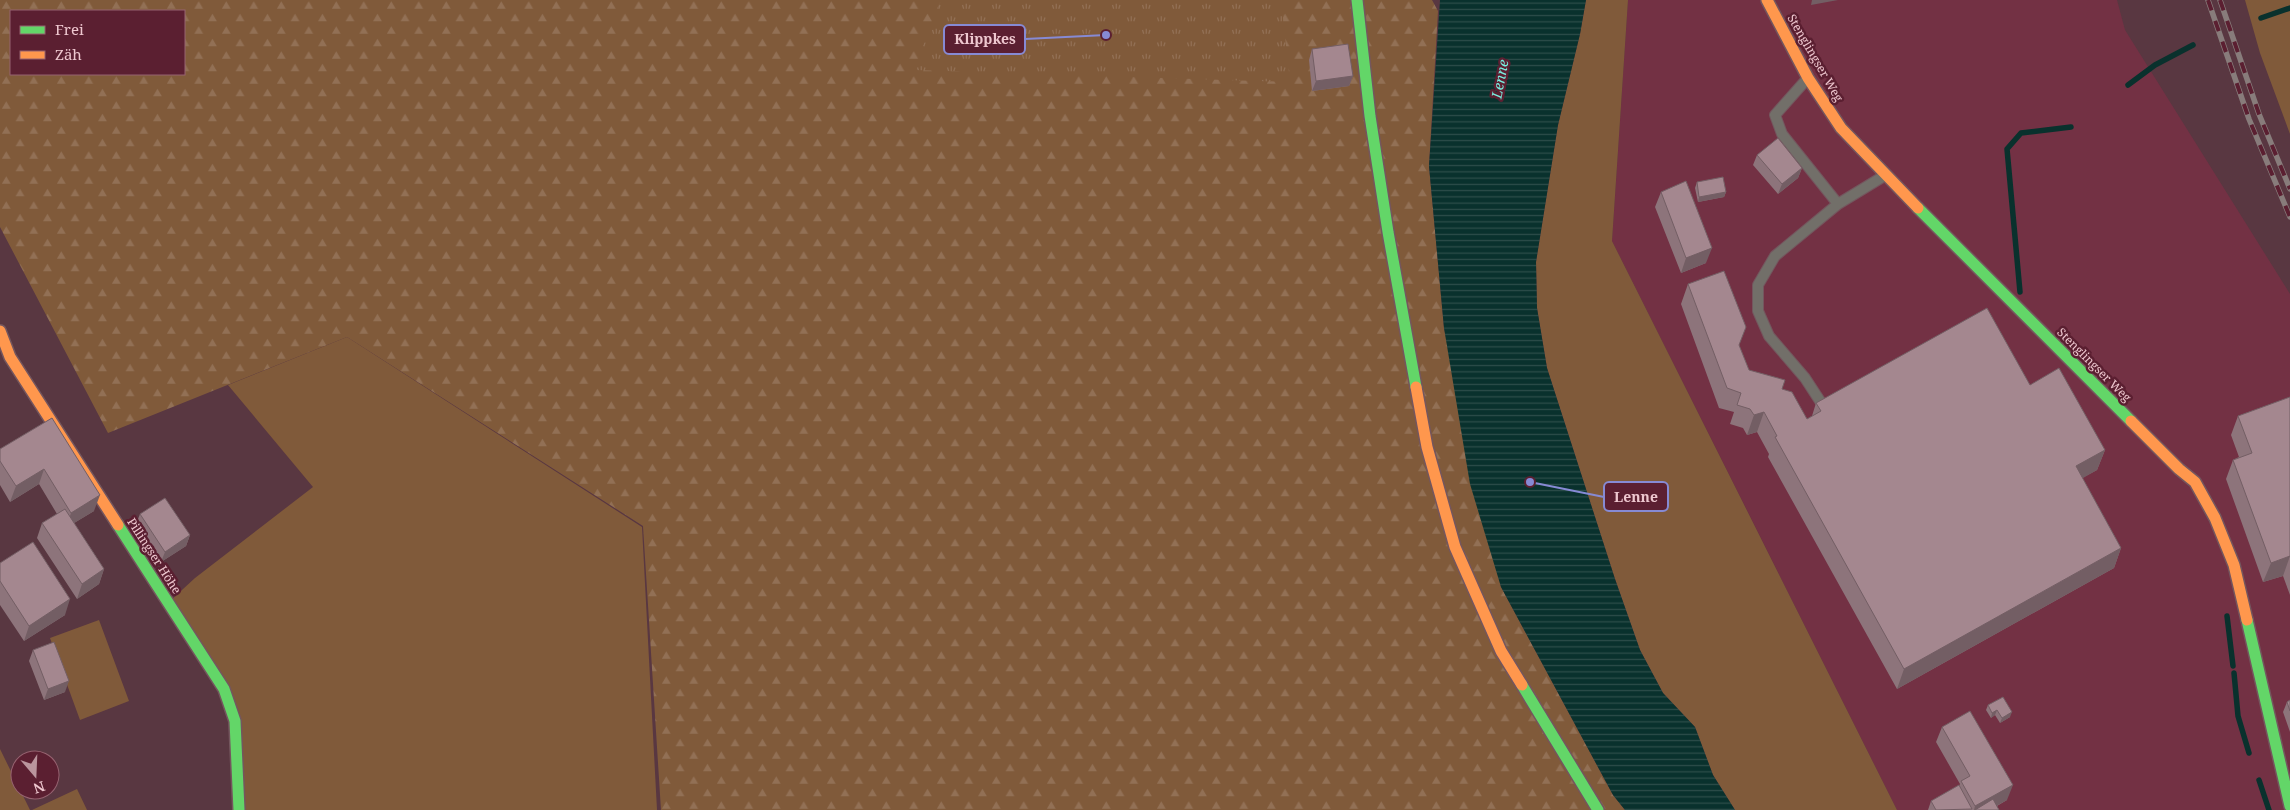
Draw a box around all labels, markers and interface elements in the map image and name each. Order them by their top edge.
legend [10,10,185,75]
street label: Stenglingser Weg [1783,11,1848,105]
text: Frei [55,19,84,39]
callout: Klippkes [944,25,1025,54]
text: Klippkes [954,29,1016,48]
text: Zäh [55,44,82,64]
water label: Lenne [1486,58,1513,101]
street label: Stenglingser Weg [2054,324,2136,406]
callout: Lenne [1604,482,1668,511]
text: Lenne [1614,487,1658,506]
street label: Pillingser Höhe [123,514,185,597]
north arrow [10,750,60,800]
text: N [31,777,48,799]

